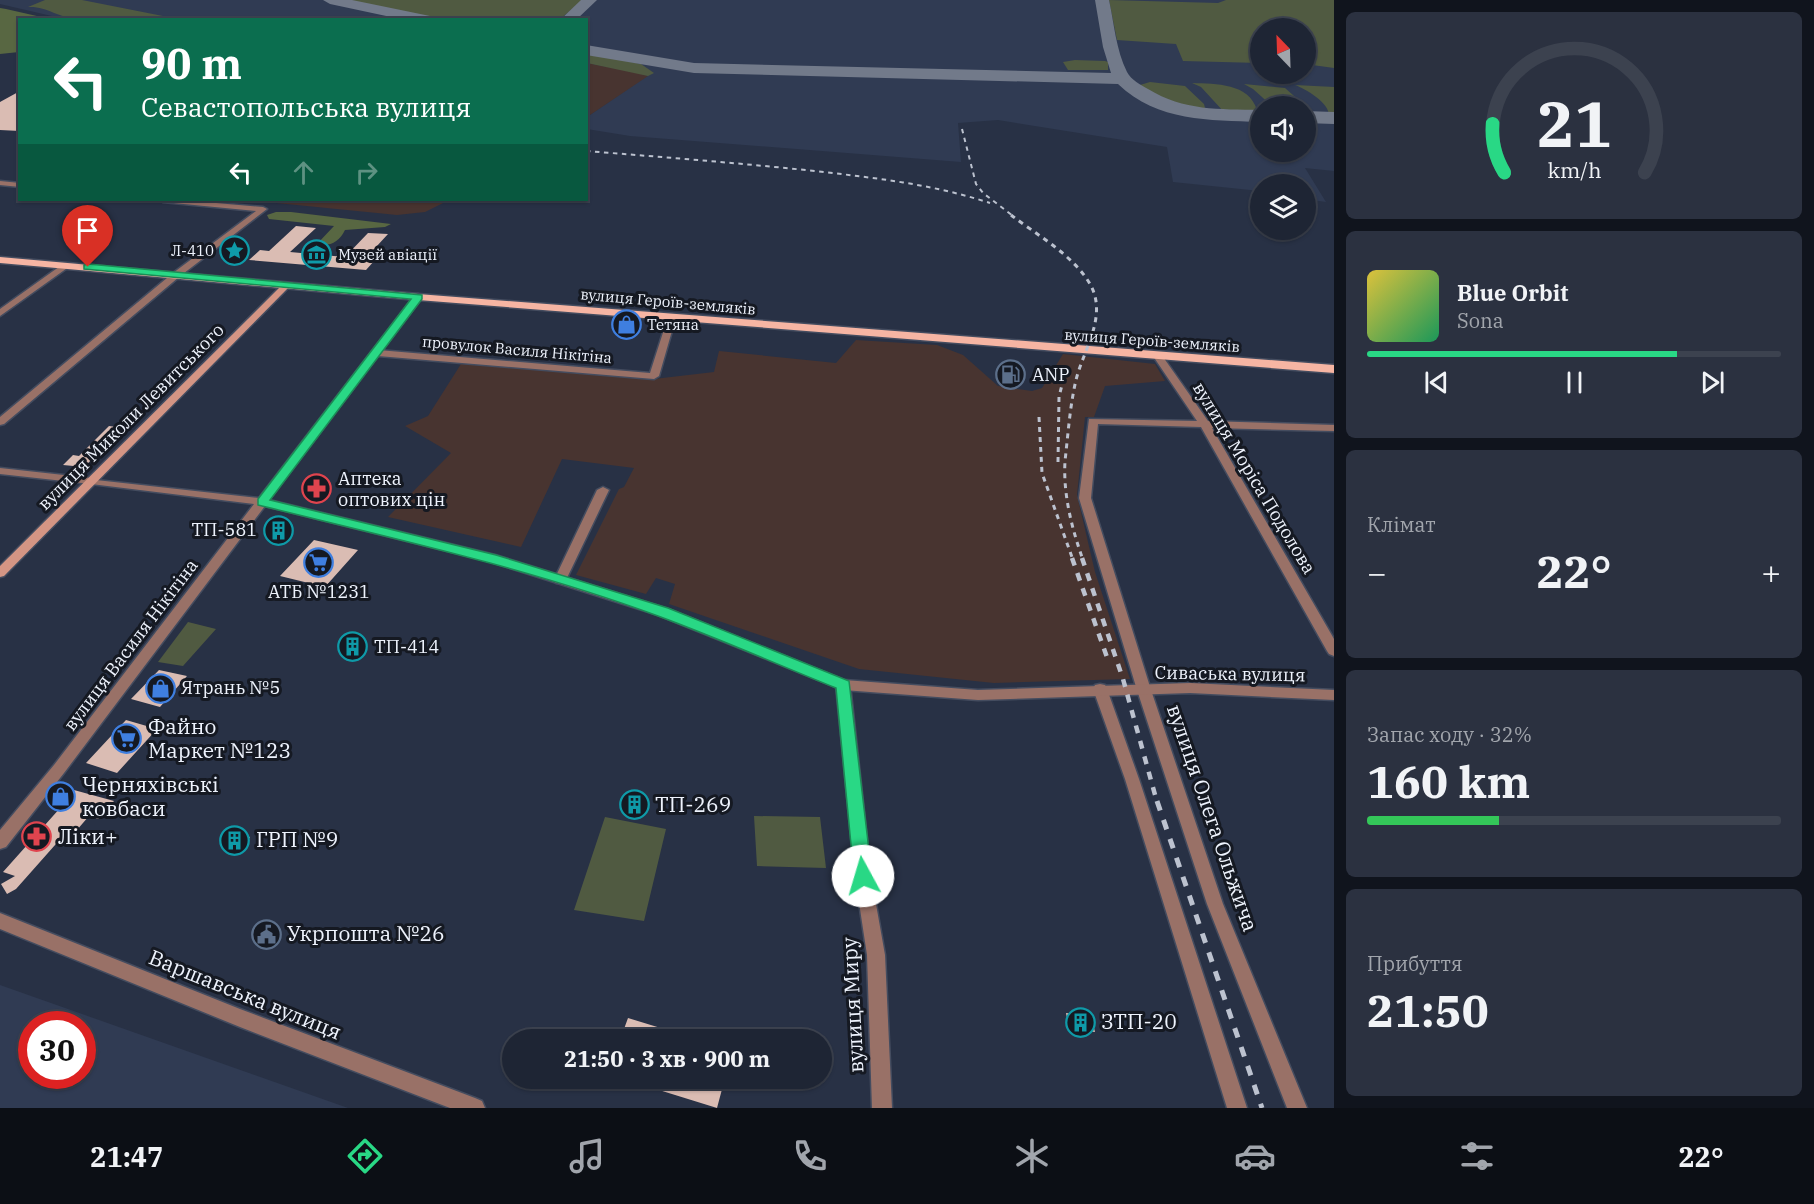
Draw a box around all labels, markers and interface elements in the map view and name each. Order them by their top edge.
north arrow [1250,18,1316,84]
map controls [1250,18,1316,240]
text: 90 m [141,36,242,91]
icon: left [42,42,120,120]
text: 21 [1537,83,1611,164]
text: Севастопольська вулиця [141,89,471,124]
button: sound [1250,96,1316,162]
icon: left [224,156,257,189]
icon: ahead [287,156,320,189]
icon: right [350,156,383,189]
text: km/h [1547,156,1601,184]
button: layers [1250,174,1316,240]
pin [62,205,113,267]
icon: arrive [71,214,104,247]
place icon: Л-410 [219,235,251,267]
museum icon: Музей авіації [301,239,333,271]
place label: Л-410 [171,241,214,260]
place label: Музей авіації [338,245,437,264]
text: Blue Orbit [1457,278,1568,307]
street label: вулиця Героїв-земляків [580,284,756,319]
text: Sona [1457,307,1504,334]
shop icon: Тетяна [610,309,642,341]
place label: Тетяна [647,315,699,334]
street label: вулиця Миколи Левитського [32,318,229,515]
street label: вулиця Героїв-земляків [1064,325,1240,356]
street label: провулок Василя Нікітіна [421,332,613,367]
fuel station icon: ANP [995,359,1027,391]
place label: ANP [1032,363,1070,386]
icon: previous [1420,366,1453,399]
icon: pause [1558,366,1591,399]
icon: next [1696,366,1729,399]
street label: вулиця Моріса Подолова [1188,378,1321,578]
place label: Аптека оптових цін [338,467,445,511]
pharmacy icon: Аптека оптових цін [301,473,333,505]
text: Клімат [1367,511,1436,538]
building icon: ТП-581 [262,514,294,546]
place label: ТП-581 [192,518,257,541]
text: 22° [1536,542,1612,600]
supermarket icon: АТБ №1231 [303,547,335,579]
text: − [1367,551,1387,594]
text: + [1761,551,1781,594]
street label: вулиця Василя Нікітіна [58,554,203,735]
place label: АТБ №1231 [268,580,370,603]
building icon: ТП-414 [337,631,369,663]
place label: ТП-414 [374,635,439,658]
street label: Сиваська вулиця [1154,661,1306,686]
shop icon: Ятрань №5 [144,672,176,704]
place label: Ятрань №5 [181,676,280,699]
street label: вулиця Олега Ольжича [1161,700,1265,935]
place label: Файно Маркет №123 [148,712,291,764]
text: Запас ходу · 32% [1367,721,1532,748]
supermarket icon: Файно Маркет №123 [111,723,143,755]
text: 160 km [1367,752,1530,810]
place label: Черняхівські ковбаси [82,770,219,822]
shop icon: Черняхівські ковбаси [45,781,77,813]
building icon: ТП-269 [618,789,650,821]
place label: ТП-269 [655,790,731,818]
pharmacy icon: Ліки+ [21,821,53,853]
place label: Ліки+ [58,822,118,850]
building icon: ГРП №9 [219,824,251,856]
place label: ГРП №9 [256,825,338,853]
position arrow [831,844,895,908]
public building icon: Укрпошта №26 [250,918,282,950]
place label: Укрпошта №26 [287,919,445,947]
street label: вулиця Миру [834,936,870,1074]
street label: Варшавська вулиця [145,943,346,1046]
text: Прибуття [1367,950,1463,977]
text: 21:50 [1367,981,1489,1039]
building icon: ЗТП-20 [1064,1006,1096,1038]
place label: ЗТП-20 [1101,1007,1177,1035]
speed limit sign: 30 [18,1011,96,1089]
text: 21:50 · 3 хв · 900 m [564,1044,770,1073]
icon: directions [344,1135,386,1177]
icon: music [566,1135,608,1177]
icon: phone [789,1135,831,1177]
icon: climate [1011,1135,1053,1177]
icon: car [1234,1135,1276,1177]
icon: filters [1456,1135,1498,1177]
text: 21:47 [90,1139,163,1174]
text: 22° [1679,1139,1724,1174]

